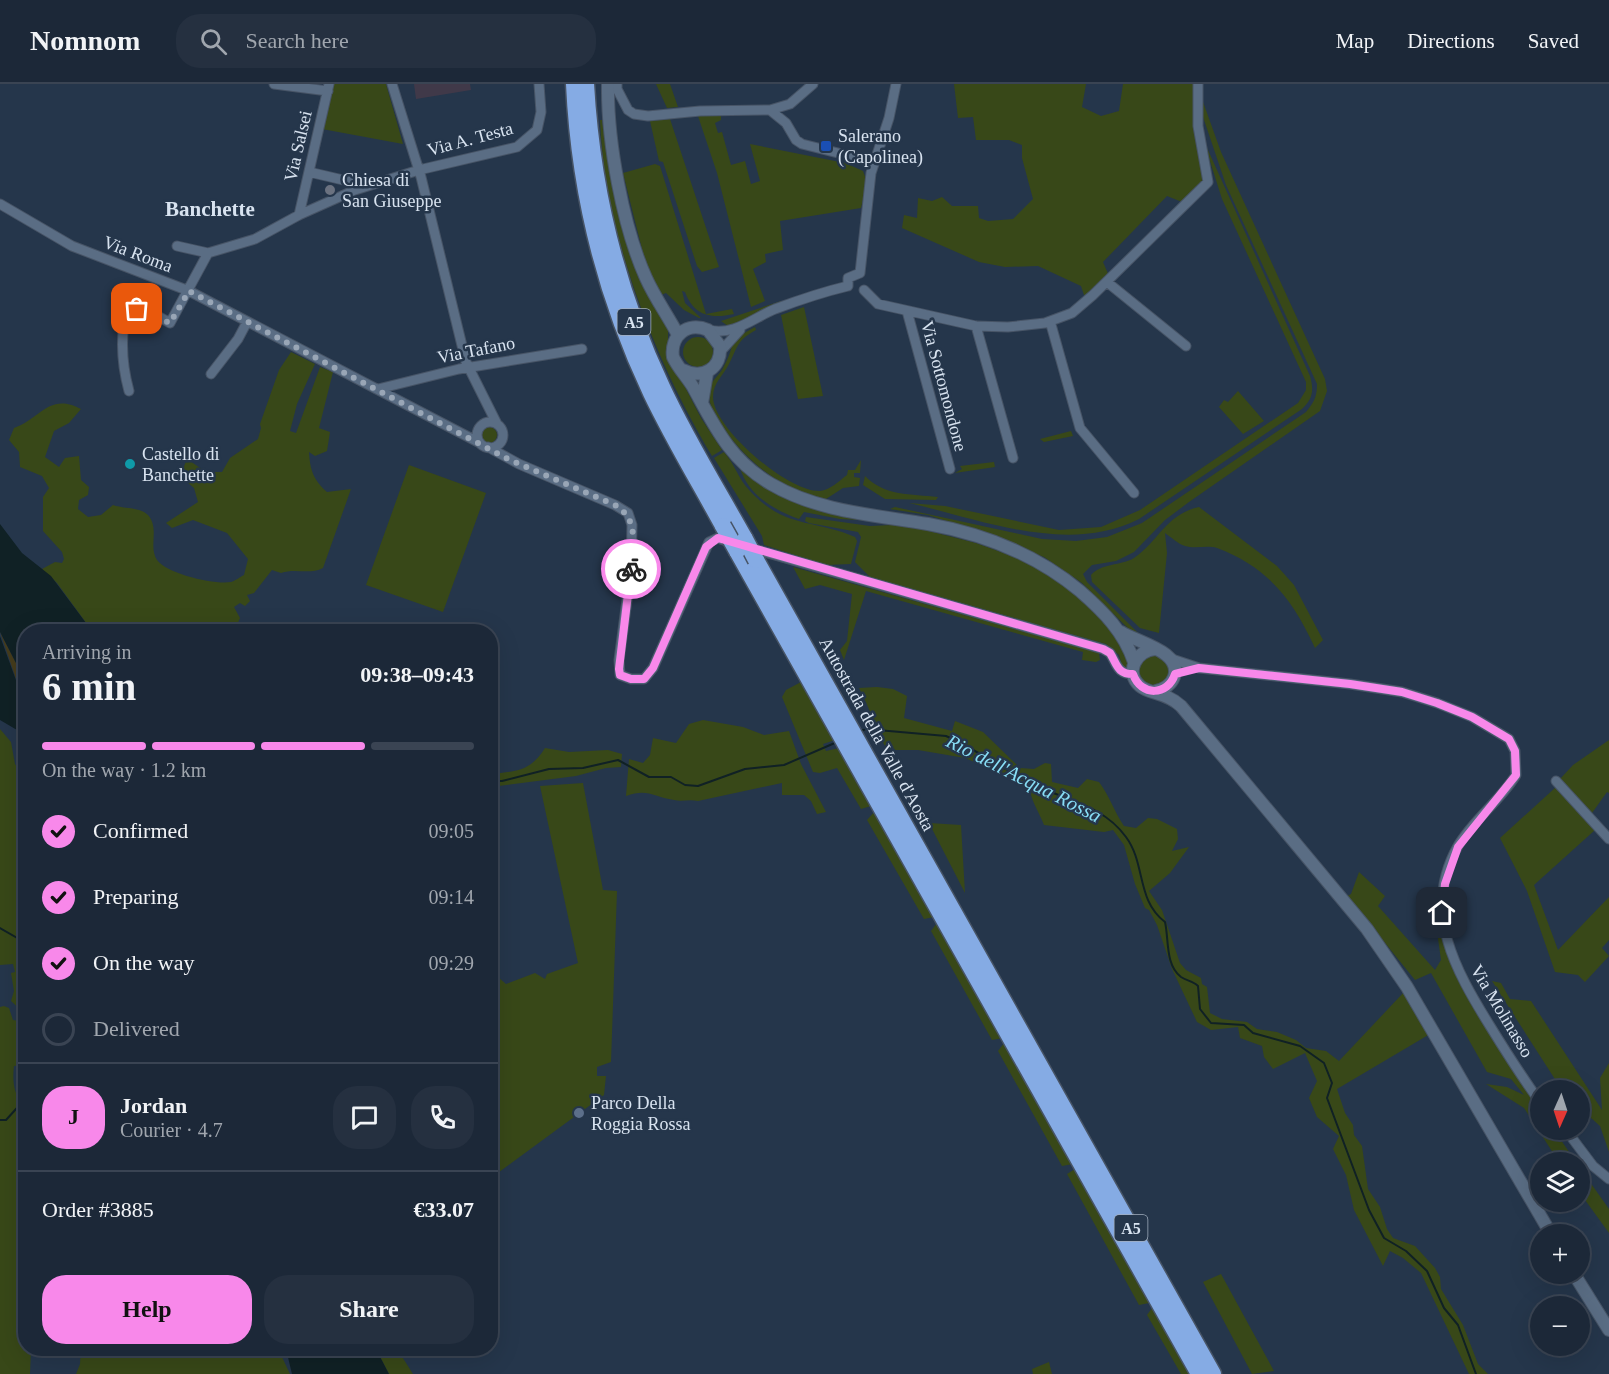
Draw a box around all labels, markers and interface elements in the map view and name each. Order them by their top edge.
search box [176,14,596,68]
text: Nomnom [30,25,140,56]
icon: search [197,25,230,58]
text: Search here [245,28,349,53]
text: Map [1336,29,1374,53]
text: Directions [1407,29,1495,53]
text: Saved [1528,29,1579,53]
street label: Via Salsei [280,108,316,184]
street label: Via A. Testa [425,118,515,160]
place label: Salerano (Capolinea) [838,126,923,168]
marker: Salerano (Capolinea) [819,139,833,153]
place label: Chiesa di San Giuseppe [342,170,441,211]
marker: Chiesa di San Giuseppe [323,183,337,197]
district label: Banchette [165,197,255,221]
street label: Via Roma [101,232,175,276]
pin [111,283,162,334]
icon: bag [120,292,153,325]
road number: A5 [618,309,650,335]
street label: Via Sottomondone [917,318,971,454]
street label: Via Tafano [435,333,517,367]
place label: Castello di Banchette [142,444,220,485]
marker: Castello di Banchette [123,457,137,471]
courier [601,539,661,599]
icon: bike [615,553,648,586]
street label: Autostrada della Valle d'Aosta [815,634,939,834]
text: Arriving in [42,641,131,663]
text: 09:38–09:43 [360,662,474,687]
text: 6 min [42,665,136,708]
water label: Rio dell'Acqua Rossa [942,729,1105,827]
text: On the way · 1.2 km [42,759,206,781]
icon: check [42,815,75,848]
text: Confirmed [93,818,188,843]
text: 09:05 [428,820,474,842]
icon: check [42,881,75,914]
text: Preparing [93,884,179,909]
text: 09:14 [428,886,474,908]
pin [1416,887,1467,938]
icon: home [1425,896,1458,929]
icon: check [42,947,75,980]
text: On the way [93,950,194,975]
text: 09:29 [428,952,474,974]
street label: Via Molinasso [1467,961,1537,1061]
text: Delivered [93,1016,180,1041]
north arrow [1530,1080,1590,1140]
map controls [1530,1080,1590,1356]
button: chat [333,1086,396,1149]
button: phone [411,1086,474,1149]
text: Jordan [120,1093,187,1118]
place label: Parco Della Roggia Rossa [591,1093,691,1134]
text: J [68,1104,79,1129]
marker: Parco Della Roggia Rossa [572,1106,586,1120]
text: Courier · 4.7 [120,1119,223,1141]
button: layers [1530,1152,1590,1212]
text: Order #3885 [42,1197,154,1222]
text: €33.07 [414,1197,474,1222]
road number: A5 [1114,1215,1148,1241]
button: + [1530,1224,1590,1284]
button: Help [42,1275,252,1344]
button: Share [264,1275,474,1344]
button: − [1530,1296,1590,1356]

